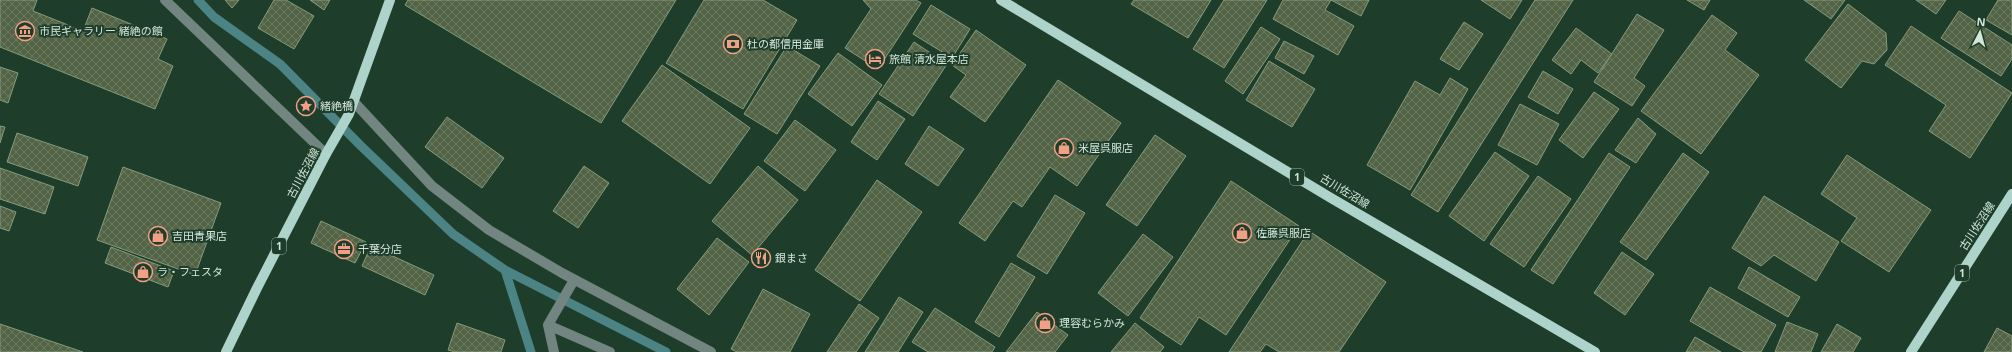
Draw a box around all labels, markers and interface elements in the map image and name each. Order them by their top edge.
north arrow [1960,12,2000,52]
text: N [1976,14,1986,29]
museum icon: 市民ギャラリー 緒絶の館 [14,20,36,42]
place label: 市民ギャラリー 緒絶の館 [39,23,163,38]
bank icon: 杜の都信用金庫 [722,33,744,55]
place label: 杜の都信用金庫 [747,36,824,51]
hotel icon: 旅館 清水屋本店 [864,48,886,70]
place label: 旅館 清水屋本店 [889,51,969,66]
place icon: 緒絶橋 [295,95,317,117]
place label: 緒絶橋 [320,98,353,113]
shop icon: 米屋呉服店 [1053,137,1075,159]
place label: 米屋呉服店 [1078,140,1133,155]
street label: 古川佐沼線 [283,145,322,201]
road number: 1 [1290,169,1304,185]
street label: 古川佐沼線 [1318,170,1373,211]
street label: 古川佐沼線 [1955,199,1998,253]
shop icon: 佐藤呉服店 [1231,222,1253,244]
shop icon: 吉田青果店 [147,225,169,247]
place label: 佐藤呉服店 [1256,225,1311,240]
place label: 吉田青果店 [172,228,227,243]
road number: 1 [272,238,286,254]
office icon: 千葉分店 [333,238,355,260]
place label: 千葉分店 [358,241,402,256]
restaurant icon: 銀まさ [750,247,772,269]
place label: 銀まさ [775,250,808,265]
shop icon: ラ・フェスタ [132,261,154,283]
place label: ラ・フェスタ [157,264,223,279]
road number: 1 [1955,265,1969,281]
shop icon: 理容むらかみ [1034,312,1056,334]
place label: 理容むらかみ [1059,315,1125,330]

